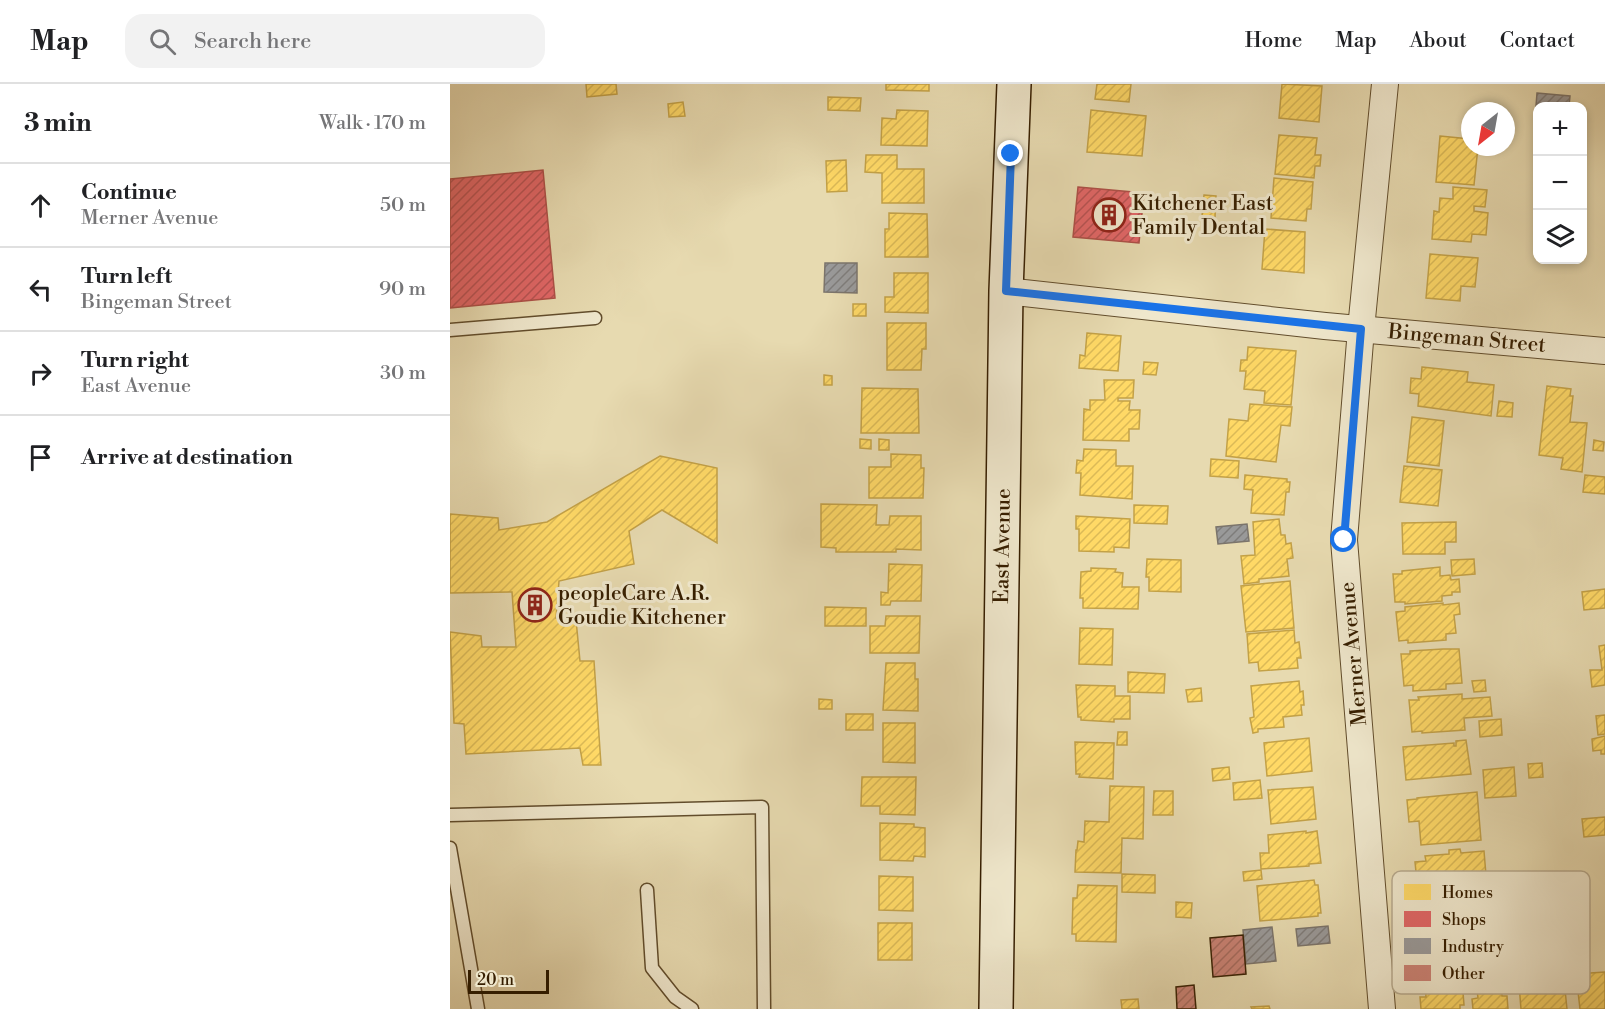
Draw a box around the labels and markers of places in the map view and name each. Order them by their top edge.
place label: Kitchener East Family Dental [1132,191,1274,241]
building icon: Kitchener East Family Dental [1091,197,1127,233]
place label: peopleCare A.R. Goudie Kitchener [558,581,726,631]
building icon: peopleCare A.R. Goudie Kitchener [517,587,553,623]

